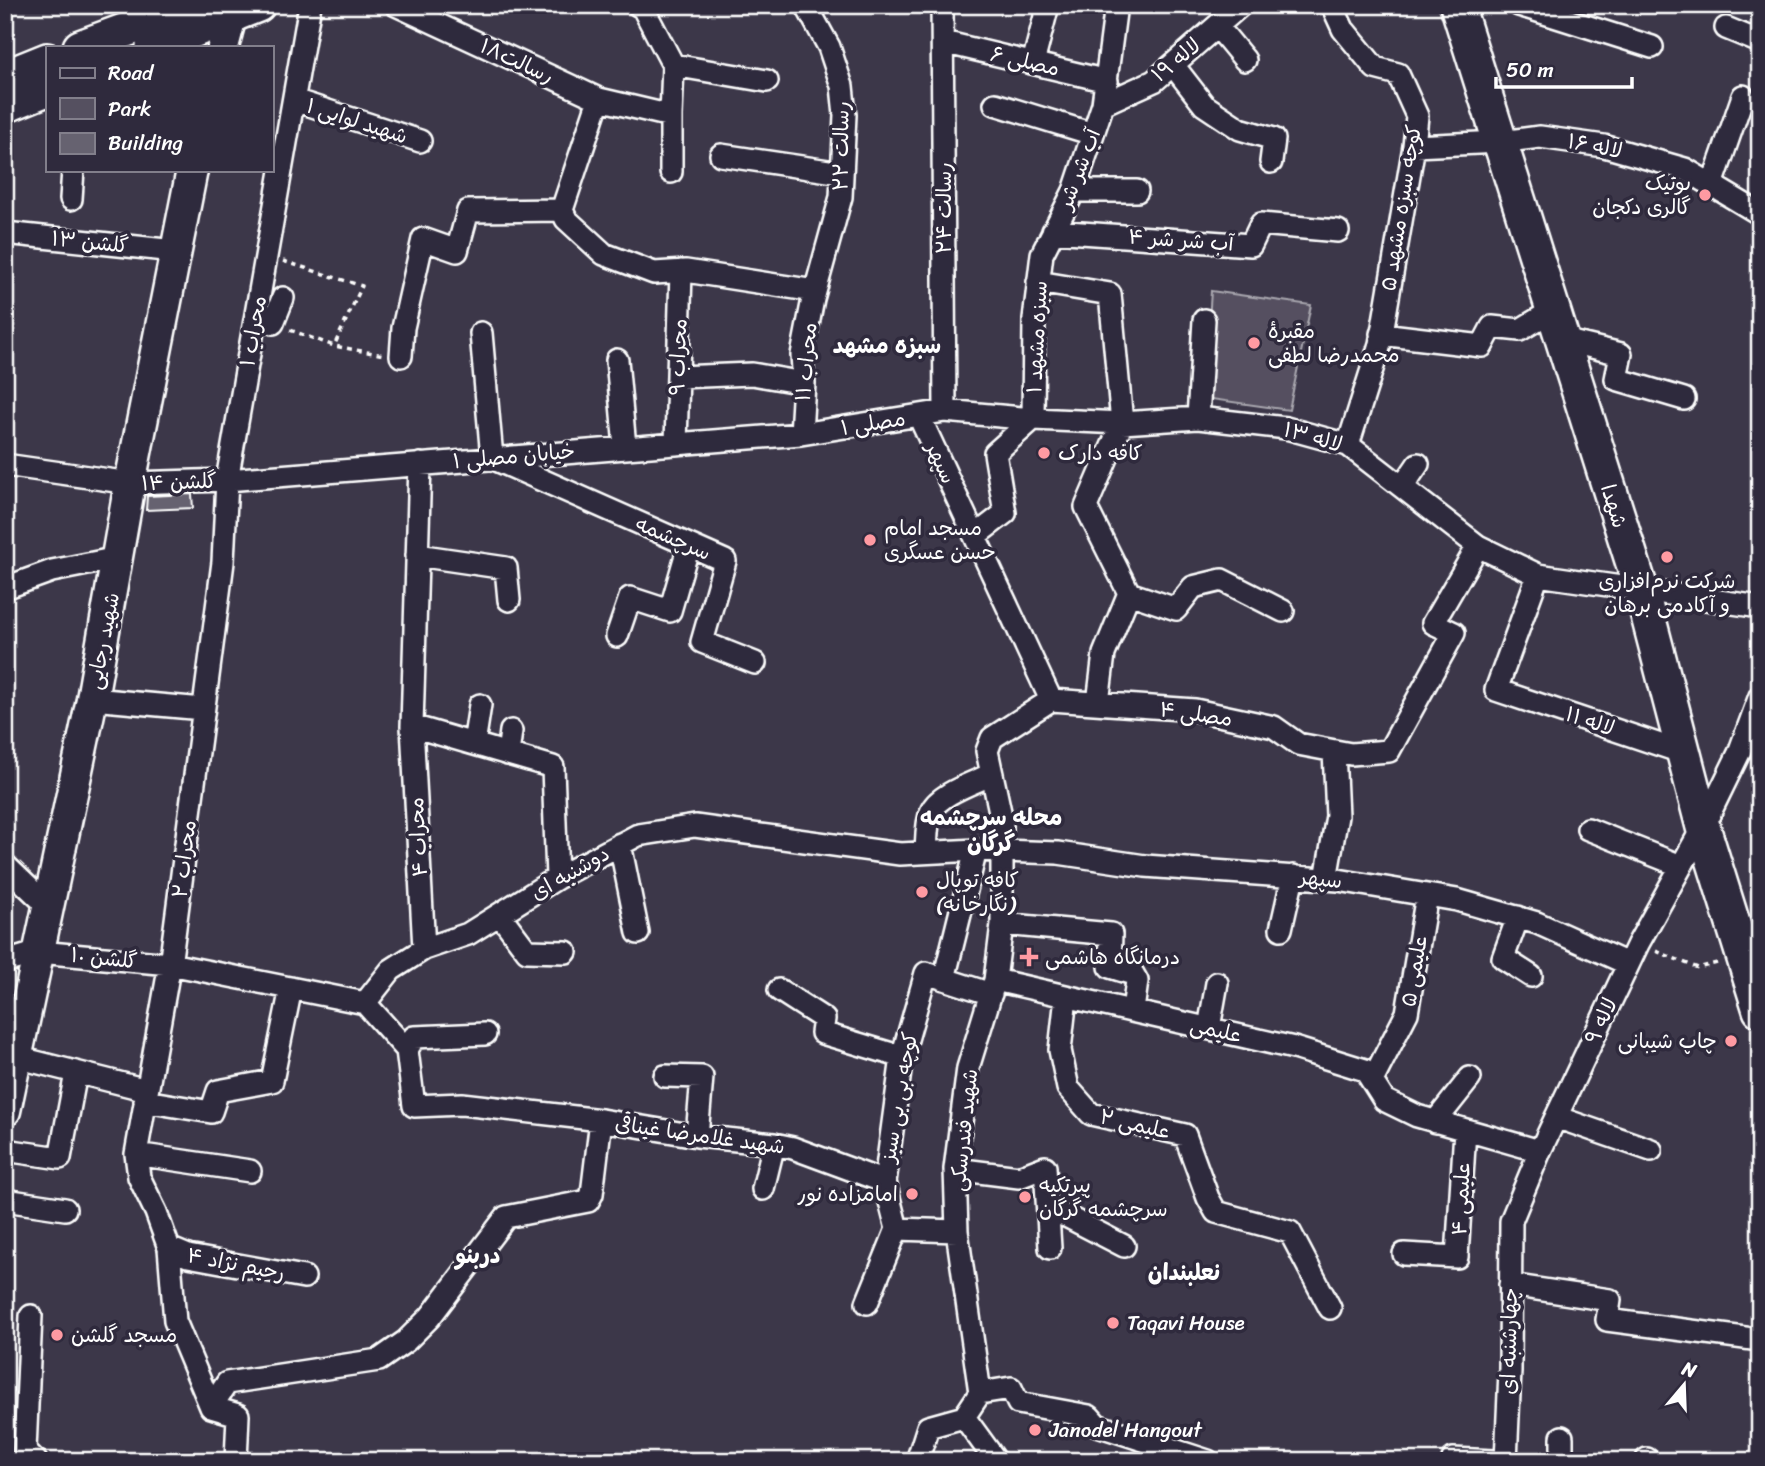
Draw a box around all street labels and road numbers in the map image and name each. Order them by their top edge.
street label: رسالت۱۸ [473,27,561,95]
street label: ۱۹ لاله [1142,28,1210,92]
street label: ۶ مصلی [987,35,1063,87]
street label: ۱ شهید لوایی [301,87,413,155]
street label: ۲۲ رسالت [821,101,861,191]
street label: آب شر شر [1045,122,1112,217]
street label: کوچه سبزه مشهد ۵ [1369,122,1433,294]
street label: لاله ۱۶ [1564,122,1626,170]
street label: ۲۴ رسالت [925,162,963,254]
street label: ۴ آب شر شر [1127,217,1236,263]
street label: ۱۳ گلشن [50,219,130,265]
street label: ۱ سبزه مشهد [1015,280,1059,394]
street label: ۱ محراب [228,292,278,370]
street label: ۹ محراب [658,318,698,396]
street label: ۱۱ محراب [784,321,828,403]
street label: ۱ مصلی [838,399,908,447]
street label: لاله ۱۳ [1279,410,1347,464]
street label: خیابان مصلی ۱ [451,432,577,480]
street label: سپهر [914,434,967,490]
street label: گلشن ۱۴ [140,462,218,502]
street label: شهدا [1589,479,1639,533]
street label: سرچشمه [629,504,717,572]
street label: شهید رجایی [75,589,131,693]
street label: ۴ مصلی [1157,690,1235,738]
street label: ۱۱ لاله [1560,695,1620,747]
street label: ۴ محراب [397,796,439,878]
street label: ۲ محراب [160,818,208,900]
street label: دوشنبه ای [523,835,617,911]
street label: سپهر [1296,858,1344,900]
street label: ۵ علیمی [1389,932,1439,1010]
street label: ۱۰ گلشن [69,936,139,980]
street label: ۹ لاله [1574,991,1628,1051]
street label: علیمی [1186,1006,1246,1054]
street label: کوچه بی بی سبز [868,1029,929,1167]
street label: شهید فندرسکی [939,1067,989,1193]
street label: ۲ علیمی [1096,1097,1174,1151]
street label: شهید غلامرضا غیناقی [613,1104,787,1166]
street label: ۴ علیمی [1440,1161,1482,1237]
street label: رحیم نژاد ۴ [184,1236,288,1292]
street label: چهارشنبه ای [1489,1287,1529,1395]

